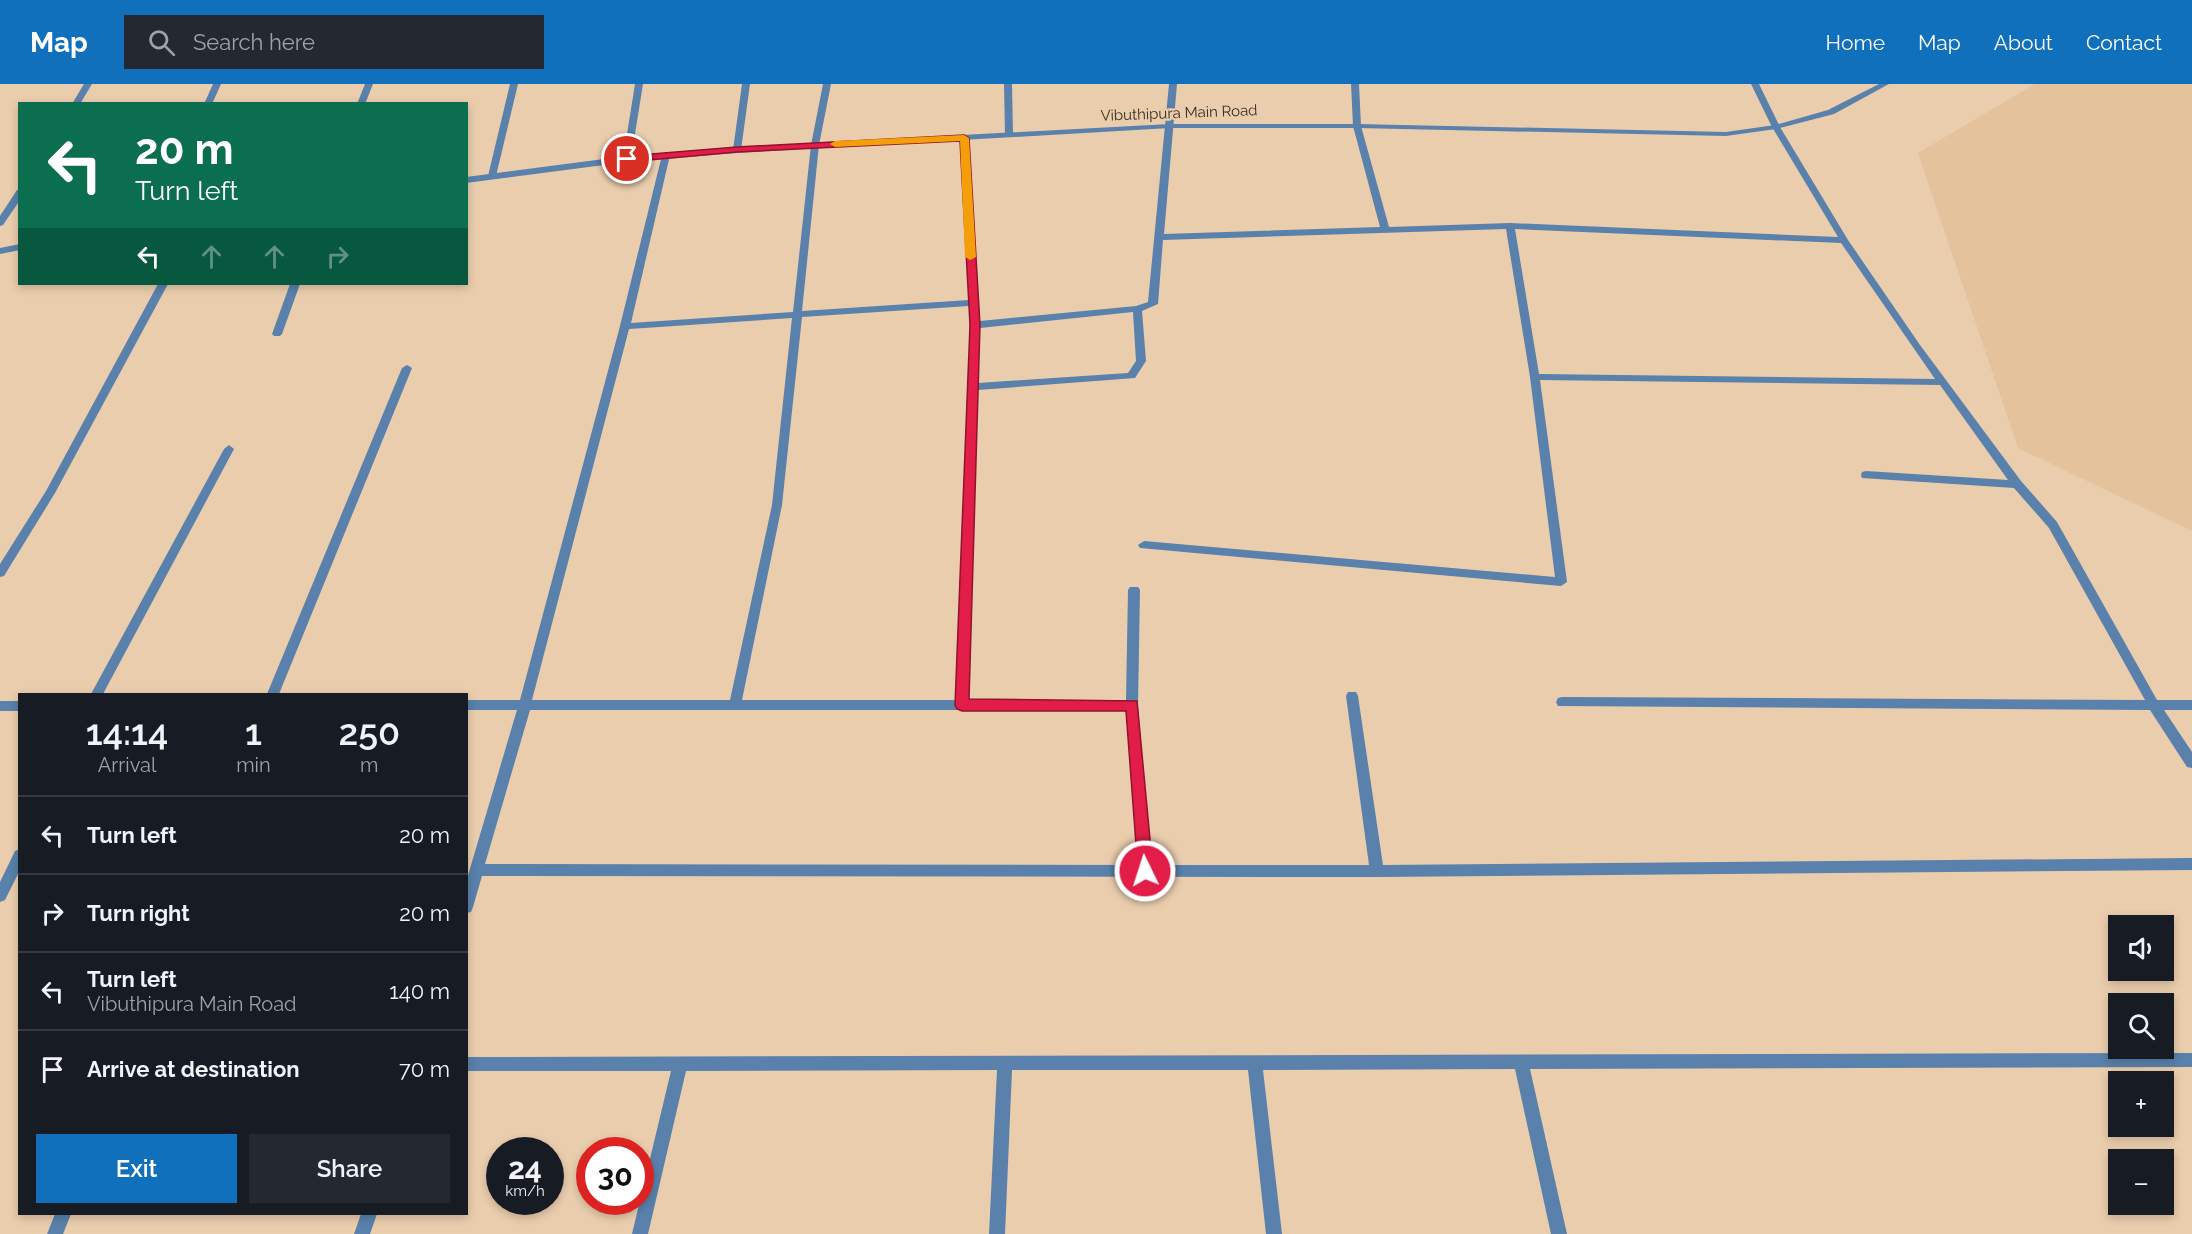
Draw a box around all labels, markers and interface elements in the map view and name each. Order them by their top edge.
search box [124,15,544,69]
text: Map [30,26,88,59]
icon: search [145,26,178,59]
text: Search here [193,29,315,55]
text: Home [1826,30,1885,55]
text: Map [1918,30,1961,55]
text: About [1994,30,2053,55]
text: Contact [2086,30,2162,55]
street label: Vibuthipura Main Road [1100,101,1258,125]
text: 20 m [135,125,234,174]
icon: left [36,126,114,204]
pin [601,133,652,184]
icon: arrive [610,142,643,175]
text: Turn left [135,175,238,206]
icon: left [132,240,165,273]
icon: ahead [195,240,228,273]
icon: ahead [258,240,291,273]
icon: right [321,240,354,273]
text: 14:14 [86,711,168,753]
text: 1 [245,711,262,753]
text: 250 [338,711,400,753]
text: Arrival [98,753,156,777]
text: min [236,753,271,777]
text: m [360,753,379,777]
icon: left [36,819,69,852]
text: Turn left [87,822,177,848]
text: 20 m [399,822,450,848]
position arrow [1113,839,1177,903]
icon: right [36,897,69,930]
text: Turn right [87,900,190,926]
text: 20 m [399,900,450,926]
map controls [2108,915,2174,1215]
button: sound [2108,915,2174,981]
text: Turn left [87,966,177,992]
icon: left [36,975,69,1008]
text: 140 m [389,978,450,1004]
text: Vibuthipura Main Road [87,992,297,1016]
button: search [2108,993,2174,1059]
icon: arrive [36,1053,69,1086]
text: Arrive at destination [87,1056,300,1082]
text: 70 m [399,1056,450,1082]
button: + [2108,1071,2174,1137]
button: Exit [36,1134,237,1203]
button: Share [249,1134,450,1203]
speed limit sign: 30 [576,1137,654,1215]
button: − [2108,1149,2174,1215]
text: 24 [508,1151,542,1186]
text: km/h [505,1182,545,1200]

